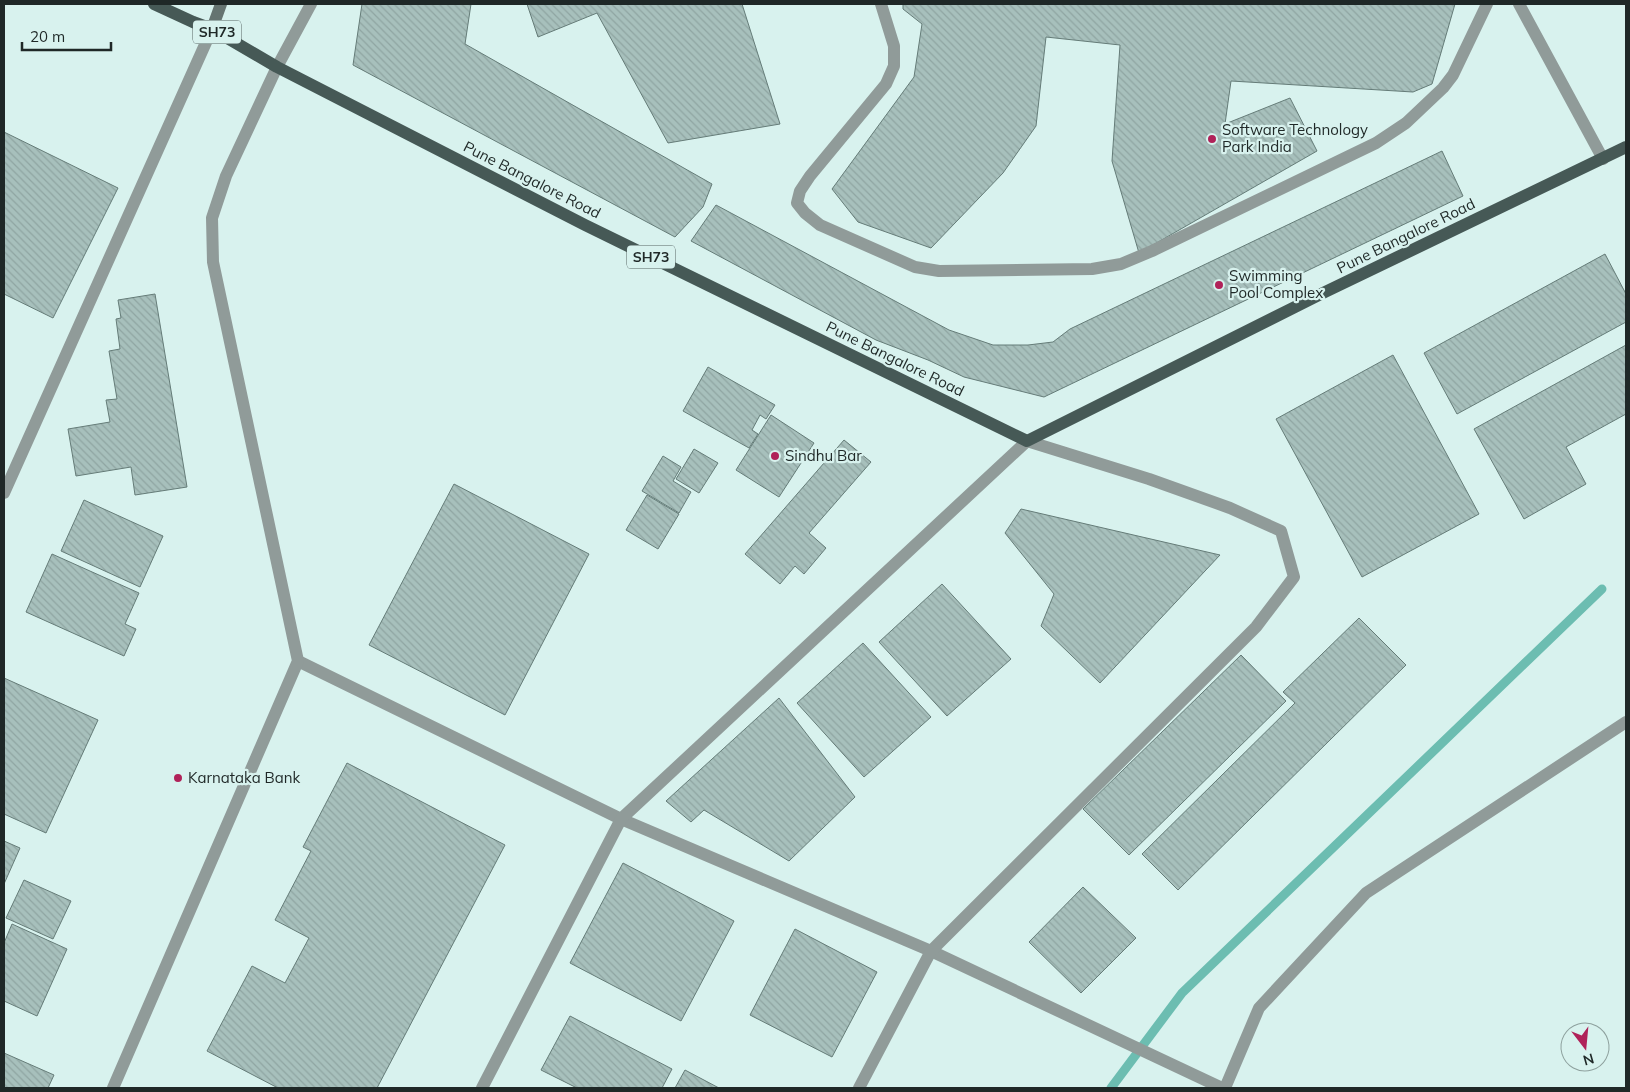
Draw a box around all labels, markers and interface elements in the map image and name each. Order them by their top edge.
scale bar [22,20,111,52]
road number: SH73 [193,21,241,44]
text: 20 m [30,27,65,46]
place label: Software Technology Park India [1222,120,1368,156]
marker: Software Technology Park India [1206,133,1218,145]
street label: Pune Bangalore Road [460,137,604,222]
street label: Pune Bangalore Road [1334,194,1478,277]
road number: SH73 [627,246,675,268]
place label: Swimming Pool Complex [1229,266,1323,302]
marker: Swimming Pool Complex [1213,279,1225,291]
street label: Pune Bangalore Road [823,317,967,400]
place label: Sindhu Bar [785,446,862,465]
marker: Sindhu Bar [769,450,781,462]
place label: Karnataka Bank [188,768,301,787]
marker: Karnataka Bank [172,772,184,784]
north arrow [1560,1022,1610,1072]
text: N [1581,1049,1596,1070]

